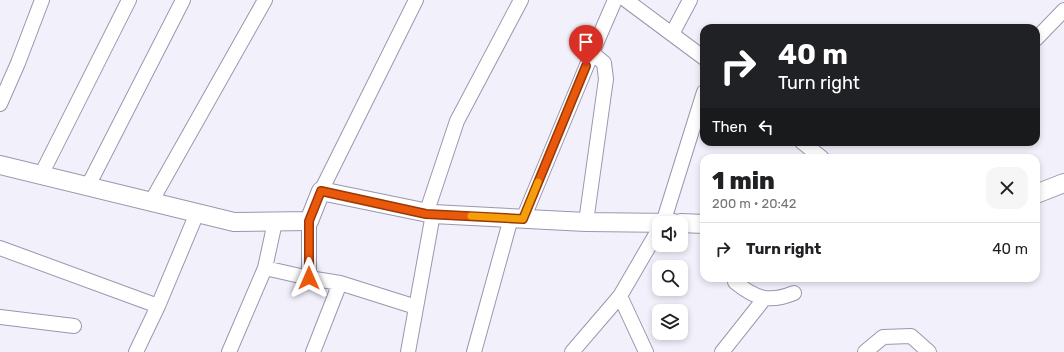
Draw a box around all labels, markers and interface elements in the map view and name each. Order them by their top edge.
pin [569,25,603,66]
icon: arrive [575,31,597,53]
text: 40 m [778,38,848,71]
icon: right [712,40,764,92]
text: Turn right [778,72,860,94]
icon: left [755,116,777,138]
text: Then [712,118,747,136]
text: 1 min [712,167,775,195]
button: close [986,167,1028,209]
text: 200 m · 20:42 [712,196,796,211]
map controls [652,216,688,340]
button: sound [652,216,688,252]
icon: right [712,238,734,260]
text: Turn right [746,240,821,258]
text: 40 m [992,240,1028,258]
position arrow [288,257,330,299]
button: search [652,260,688,296]
button: layers [652,304,688,340]

